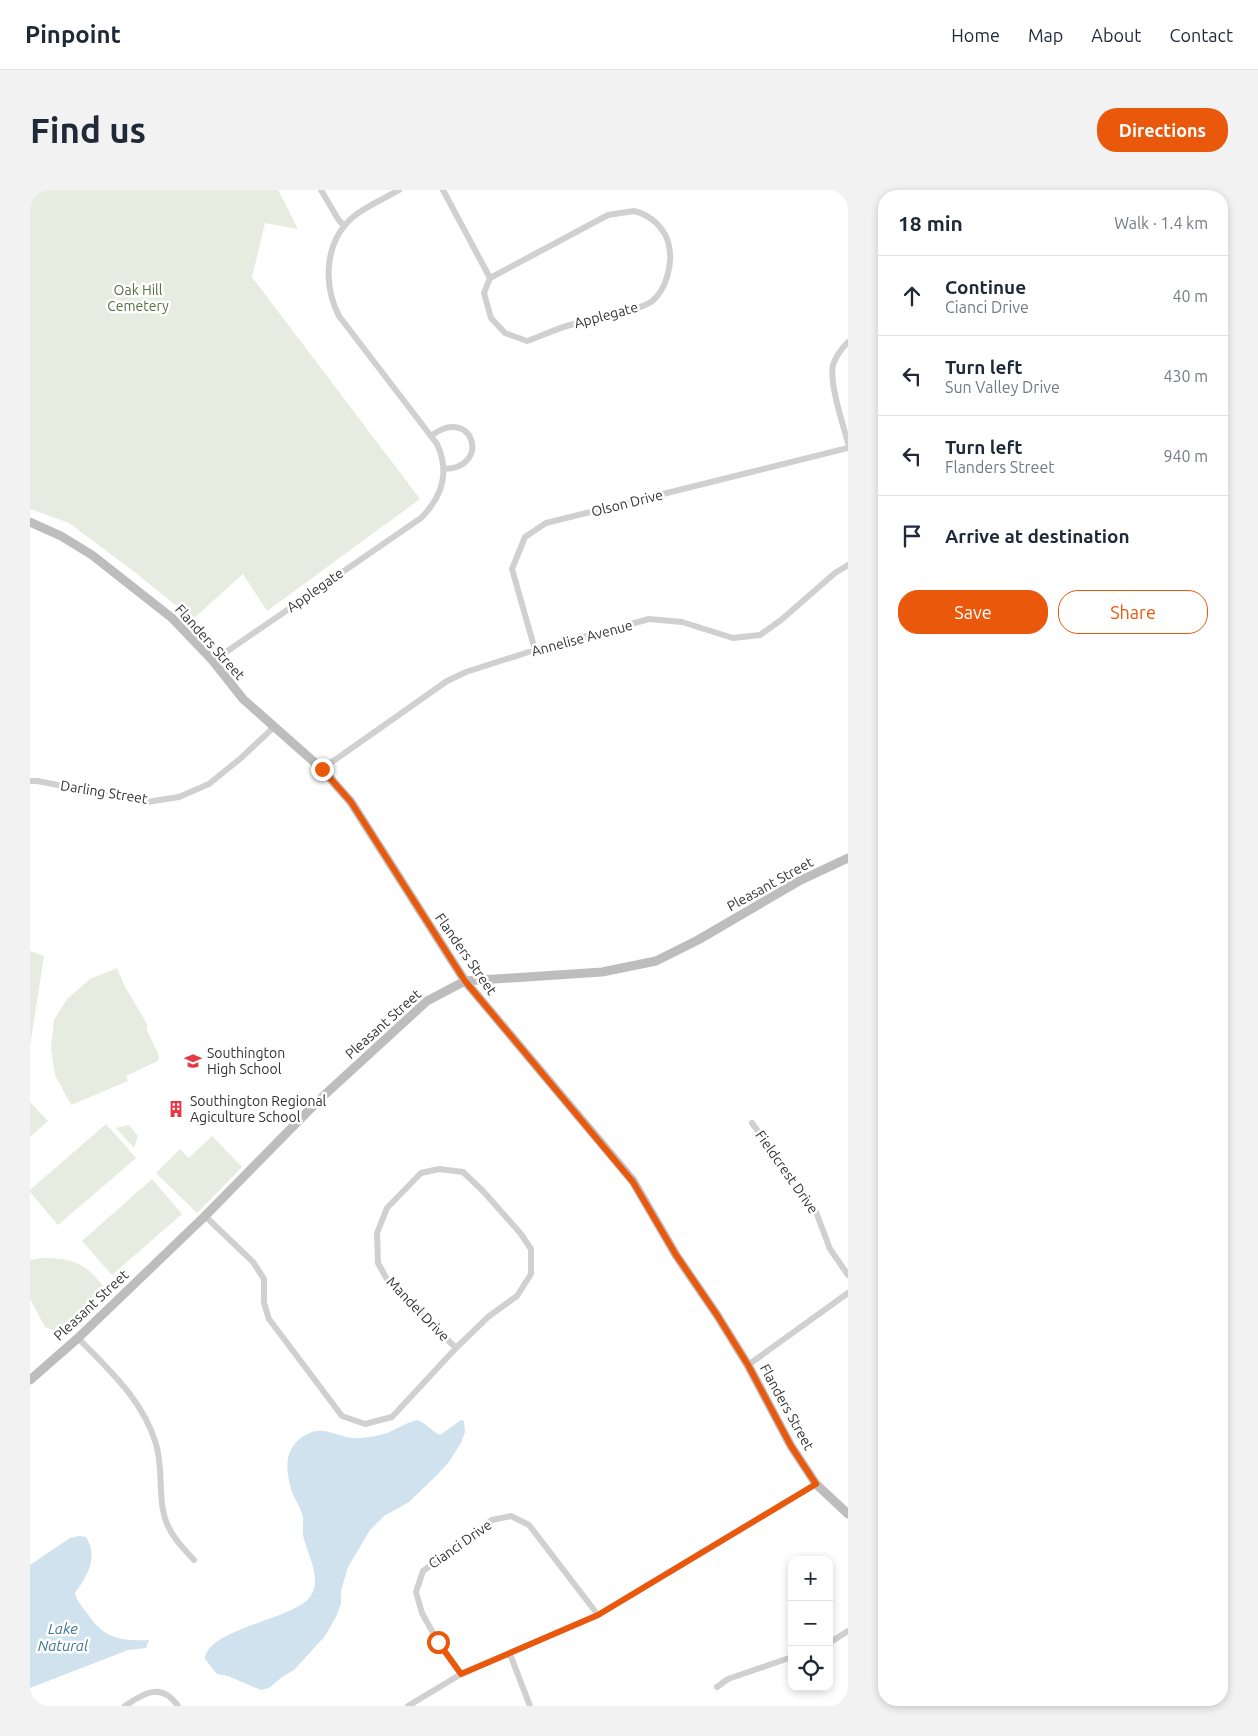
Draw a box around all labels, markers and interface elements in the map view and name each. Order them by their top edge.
text: Pinpoint [25,21,121,48]
text: Home [951,25,1000,45]
text: Map [1028,25,1063,45]
text: About [1091,25,1141,45]
text: Contact [1169,25,1233,45]
button: Directions [1097,108,1228,152]
text: Find us [30,110,146,150]
text: 18 min [898,211,963,235]
text: Walk · 1.4 km [1114,214,1208,232]
text: Continue [945,276,1026,298]
park label: Oak Hill Cemetery [107,282,169,314]
icon: ahead [898,282,926,310]
text: 40 m [1172,287,1208,305]
text: Cianci Drive [945,298,1029,316]
street label: Applegate [572,299,640,331]
text: Turn left [945,356,1023,378]
icon: left [898,362,926,390]
text: 430 m [1163,367,1208,385]
text: Sun Valley Drive [945,378,1060,396]
text: Turn left [945,436,1023,458]
icon: left [898,442,926,470]
text: 940 m [1163,447,1208,465]
text: Flanders Street [945,458,1055,476]
street label: Olson Drive [590,486,664,520]
icon: arrive [898,522,926,550]
text: Arrive at destination [945,525,1130,547]
street label: Applegate [284,565,346,615]
button: Save [898,590,1048,634]
button: Share [1058,590,1208,634]
street label: Flanders Street [172,601,248,683]
street label: Annelise Avenue [530,617,634,659]
route end [311,758,334,781]
street label: Darling Street [59,777,149,807]
street label: Pleasant Street [724,853,816,914]
street label: Flanders Street [432,910,500,998]
street label: Pleasant Street [342,986,424,1062]
place label: Southington High School [207,1045,285,1077]
school or university icon: Southington High School [183,1051,203,1071]
place label: Southington Regional Agiculture School [190,1093,327,1125]
building icon: Southington Regional Agiculture School [166,1099,186,1119]
street label: Fieldcrest Drive [752,1127,822,1217]
street label: Pleasant Street [50,1266,132,1344]
street label: Mandel Drive [383,1274,453,1344]
street label: Flanders Street [757,1361,817,1453]
street label: Cianci Drive [425,1516,495,1572]
map controls [788,1556,833,1691]
button: + [788,1556,833,1601]
button: − [788,1601,833,1646]
water label: Lake Natural [38,1620,89,1654]
route start [427,1631,450,1654]
button: locate [788,1646,833,1691]

